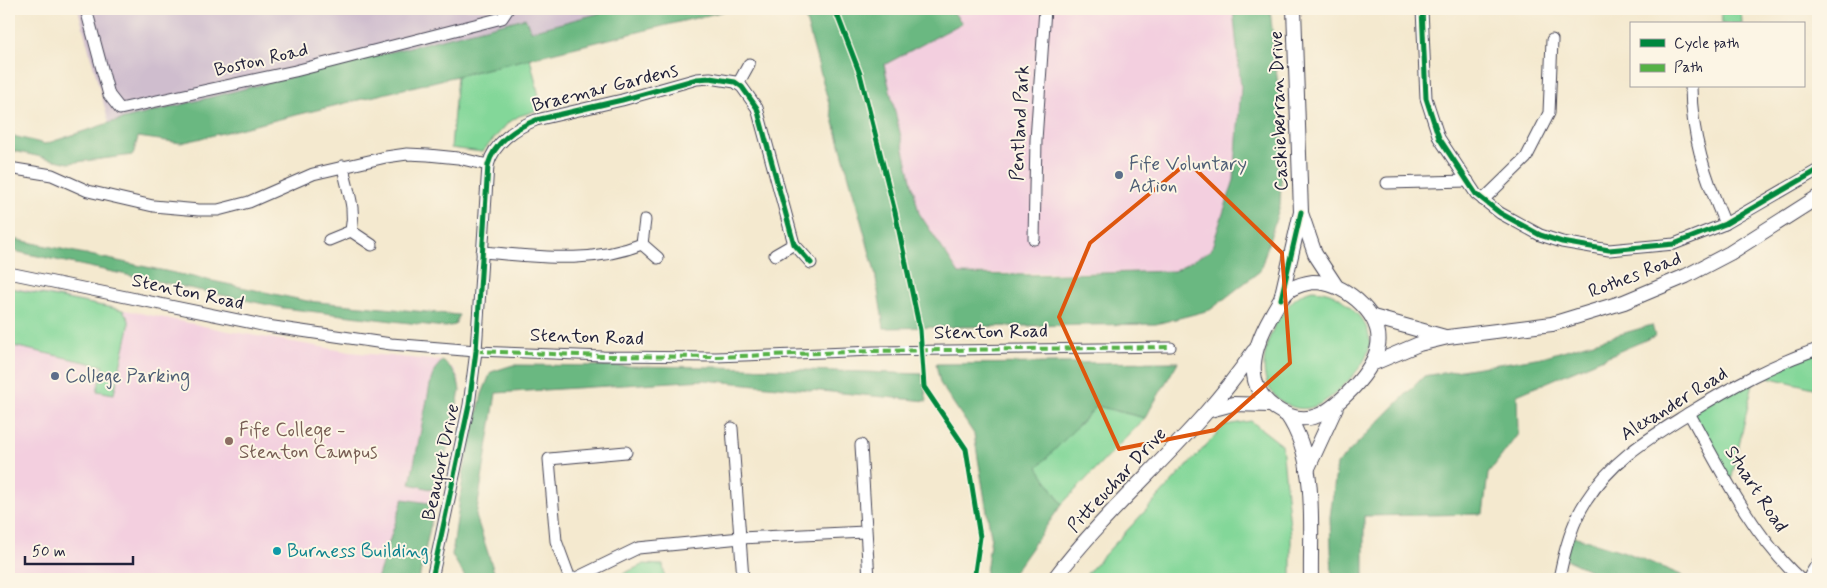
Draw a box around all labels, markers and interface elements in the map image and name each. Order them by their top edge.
legend [1630,22,1804,88]
street label: Caskieberran Drive [1264,30,1294,192]
text: Cycle path [1674,34,1739,54]
street label: Boston Road [212,37,310,83]
street label: Braemar Gardens [529,58,681,118]
text: Path [1674,58,1703,78]
street label: Pentland Park [1004,64,1036,182]
place label: Fife Voluntary Action [1129,152,1247,199]
marker: Fife Voluntary Action [1113,169,1125,181]
street label: Rothes Road [1585,246,1685,304]
street label: Stenton Road [130,268,246,316]
street label: Stenton Road [934,319,1048,345]
street label: Stenton Road [530,323,644,351]
street label: Alexander Road [1616,361,1732,447]
place label: College Parking [65,364,190,391]
marker: College Parking [49,370,61,382]
street label: Beaufort Drive [416,401,469,523]
place label: Fife College - Stenton Campus [239,418,378,465]
street label: Pitteuchar Drive [1062,422,1172,538]
marker: Fife College - Stenton Campus [223,435,235,447]
street label: Stuart Road [1719,441,1793,537]
scale bar [25,533,132,565]
place label: Burness Building [287,539,429,565]
text: 50 m [32,542,66,562]
marker: Burness Building [271,545,283,557]

